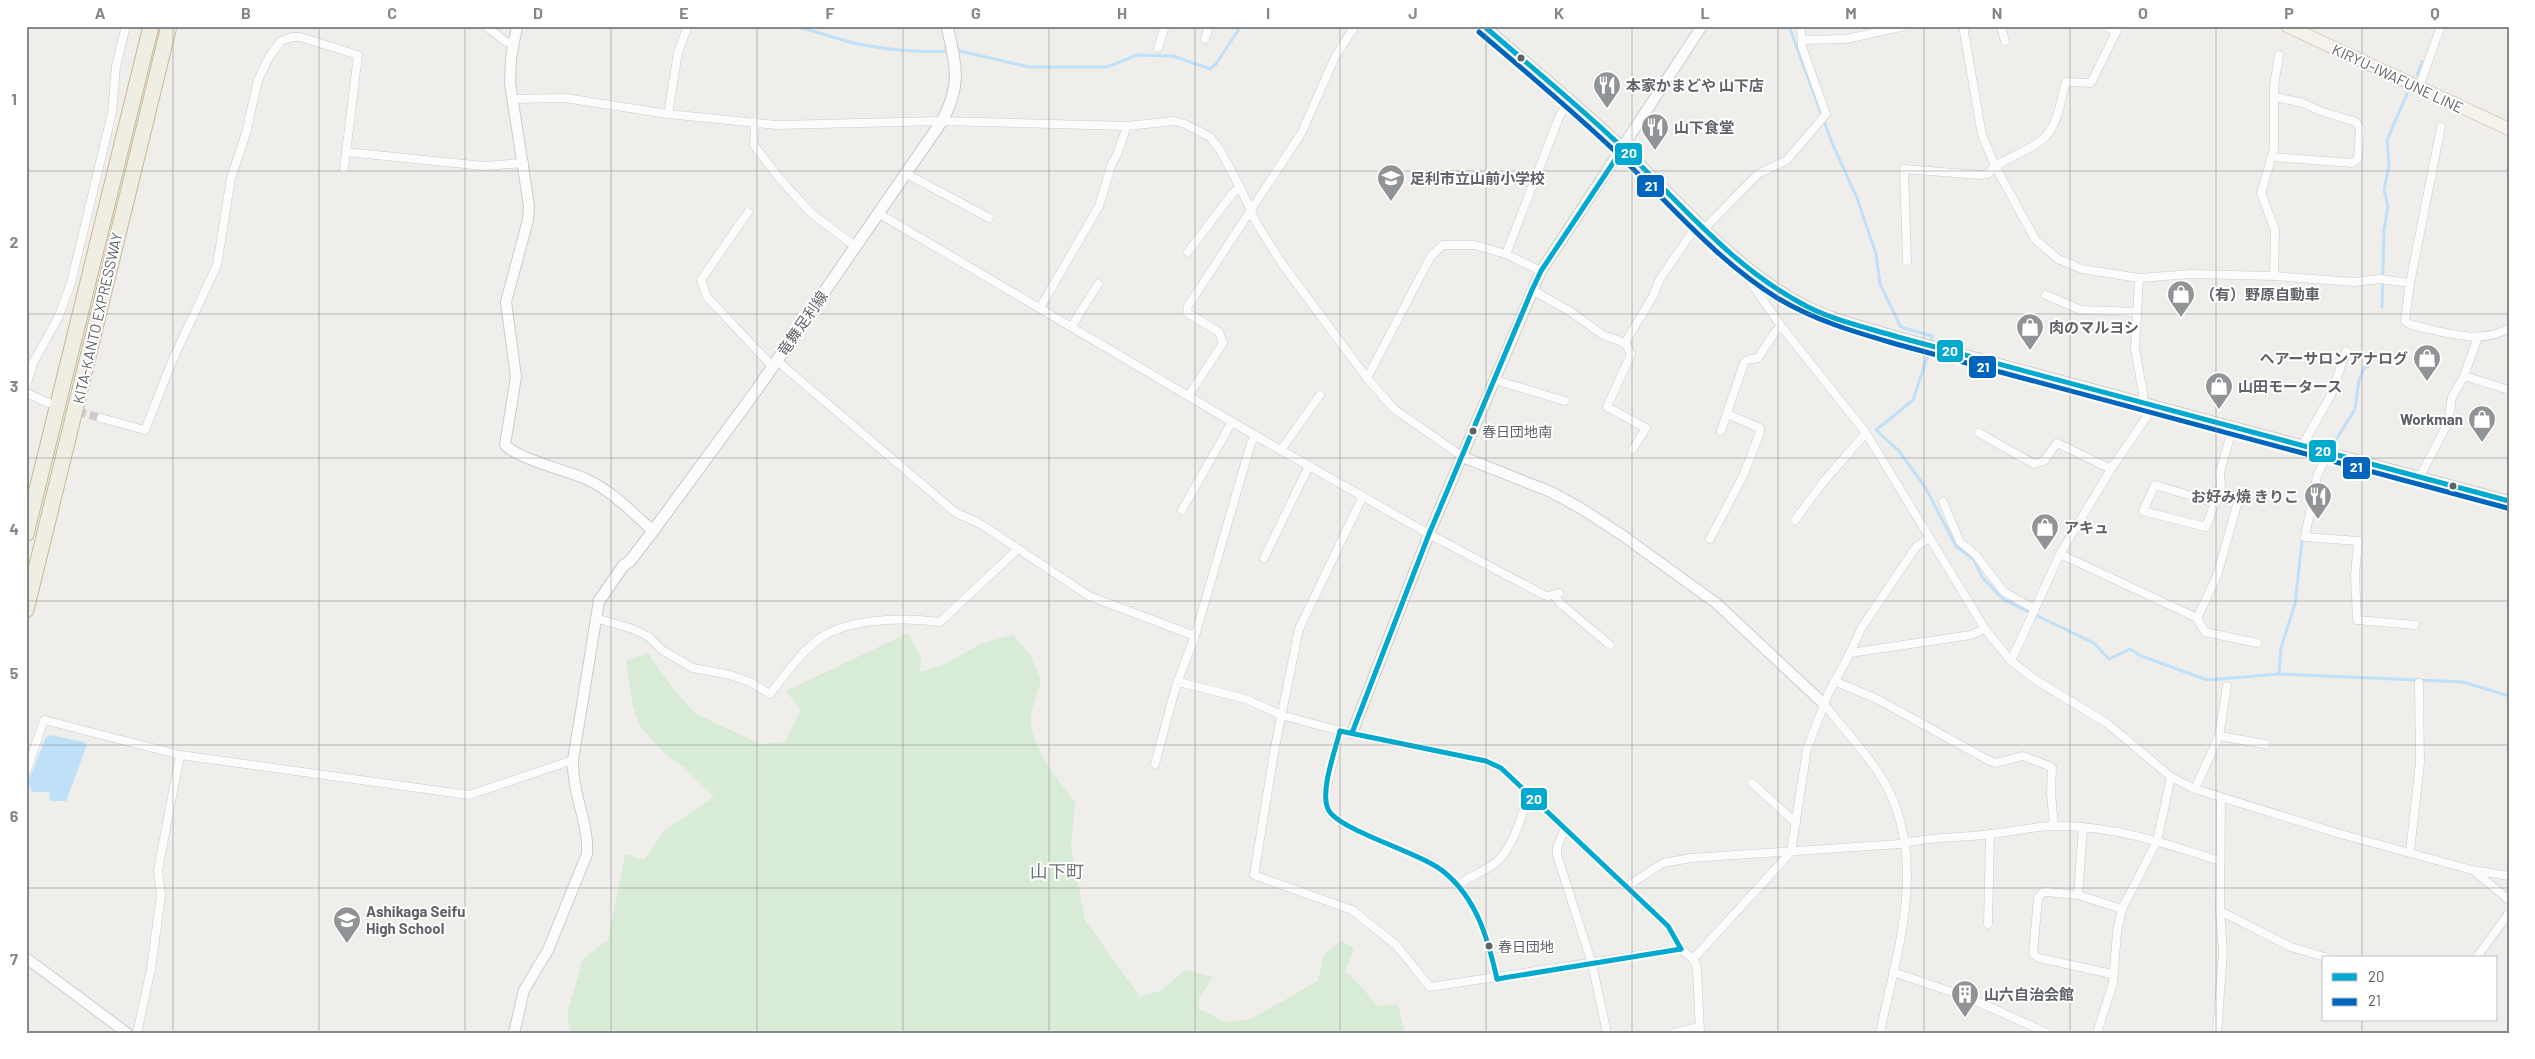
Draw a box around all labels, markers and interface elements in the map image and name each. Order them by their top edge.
text: A [95,3,106,22]
text: B [241,3,251,22]
text: C [387,3,397,22]
text: D [533,3,543,22]
text: E [679,3,689,22]
text: F [826,3,835,22]
text: G [971,3,981,22]
text: H [1117,3,1127,22]
text: I [1266,3,1270,22]
text: J [1408,3,1418,22]
text: K [1554,3,1564,22]
text: L [1700,3,1710,22]
text: M [1845,3,1857,22]
text: N [1992,3,2002,22]
text: O [2138,3,2148,22]
text: P [2284,3,2294,22]
text: Q [2430,3,2440,22]
street label: KIRYU-IWAFUNE LINE [2330,40,2466,116]
unlabelled marker [1516,53,1526,63]
restaurant icon: 本家かまどや 山下店 [1592,70,1622,109]
place label: 本家かまどや 山下店 [1626,76,1764,94]
text: 1 [11,89,17,108]
restaurant icon: 山下食堂 [1640,112,1670,151]
place label: 山下食堂 [1674,118,1734,136]
line badge: 20 [1614,142,1643,166]
text: 20 [1621,144,1637,161]
school or university icon: 足利市立山前小学校 [1376,163,1406,202]
place label: 足利市立山前小学校 [1410,169,1545,187]
line badge: 21 [1636,174,1665,198]
text: 21 [1645,177,1657,194]
street label: KITA-KANTO EXPRESSWAY [69,231,125,405]
text: 2 [10,232,19,251]
shop icon: （有）野原自動車 [2166,279,2196,318]
place label: （有）野原自動車 [2200,285,2320,303]
street label: 竜舞足利線 [773,287,831,359]
shop icon: 肉のマルヨシ [2015,312,2045,351]
place label: 肉のマルヨシ [2049,318,2139,336]
line badge: 20 [1936,339,1964,363]
text: 20 [1942,342,1958,359]
shop icon: ヘアーサロンアナログ [2412,343,2442,382]
place label: ヘアーサロンアナログ [2259,349,2408,367]
line badge: 21 [1968,355,1997,379]
text: 21 [1977,358,1989,375]
shop icon: 山田モータース [2204,371,2234,410]
text: 3 [10,376,18,395]
place label: 山田モータース [2238,377,2342,395]
shop icon: Workman [2467,404,2497,443]
place label: Workman [2400,410,2463,428]
place label: 春日団地南 [1482,423,1552,440]
marker: 春日団地南 [1468,426,1478,436]
line badge: 20 [2308,439,2337,463]
text: 20 [2315,442,2331,459]
line badge: 21 [2342,456,2371,480]
text: 21 [2350,458,2362,475]
restaurant icon: お好み焼 きりこ [2303,481,2333,520]
unlabelled marker [2448,481,2458,491]
place label: お好み焼 きりこ [2191,487,2299,505]
shop icon: アキュ [2030,512,2060,551]
place label: アキュ [2064,518,2109,536]
text: 4 [9,519,19,538]
text: 5 [10,663,19,682]
line badge: 20 [1520,787,1548,811]
text: 20 [1526,790,1542,807]
text: 6 [10,806,19,825]
district label: 山下町 [1030,860,1084,882]
place label: Ashikaga Seifu High School [366,902,465,937]
school or university icon: Ashikaga Seifu High School [332,905,362,944]
place label: 春日団地 [1498,938,1554,955]
marker: 春日団地 [1484,941,1494,951]
text: 7 [10,949,18,968]
legend [2322,956,2498,1022]
text: 20 [2368,967,2385,985]
building icon: 山六自治会館 [1950,979,1980,1018]
place label: 山六自治会館 [1984,985,2074,1003]
text: 21 [2368,991,2381,1009]

